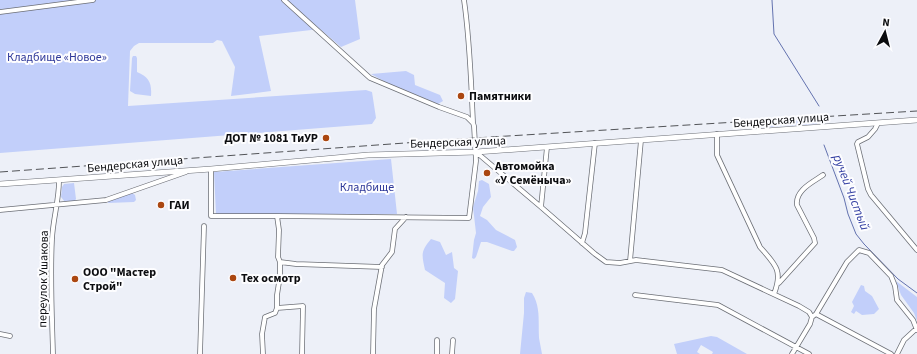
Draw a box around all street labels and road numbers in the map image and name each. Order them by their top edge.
street label: Бендерская улица [733,109,830,132]
street label: Бендерская улица [410,132,506,153]
street label: Бендерская улица [86,152,184,177]
street label: переулок Ушакова [34,230,53,328]

